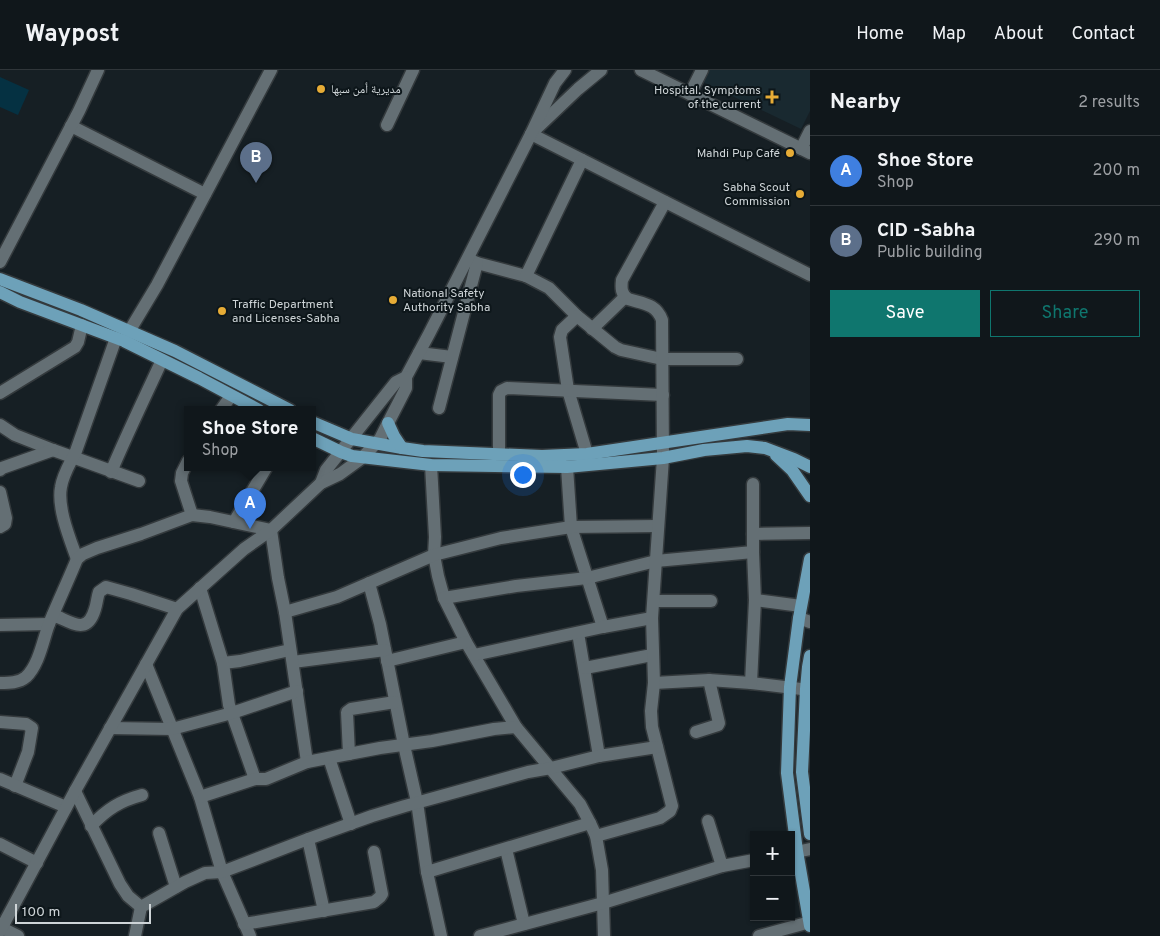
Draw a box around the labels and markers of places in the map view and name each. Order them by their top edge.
place label: مديرية أمن سبها [331,82,401,98]
marker: مديرية أمن سبها [315,83,327,95]
place label: Hospital. Symptoms of the current [654,83,761,113]
marker: Hospital. Symptoms of the current [765,90,779,104]
pin: B [240,142,272,183]
place label: Mahdi Pup Café [697,146,780,162]
marker: Mahdi Pup Café [784,147,796,159]
place label: Sabha Scout Commission [723,180,790,210]
marker: Sabha Scout Commission [794,188,806,200]
place label: National Safety Authority Sabha [403,286,490,316]
marker: National Safety Authority Sabha [387,294,399,306]
place label: Traffic Department and Licenses-Sabha [232,297,340,327]
marker: Traffic Department and Licenses-Sabha [216,305,228,317]
pin: A [234,488,266,529]

